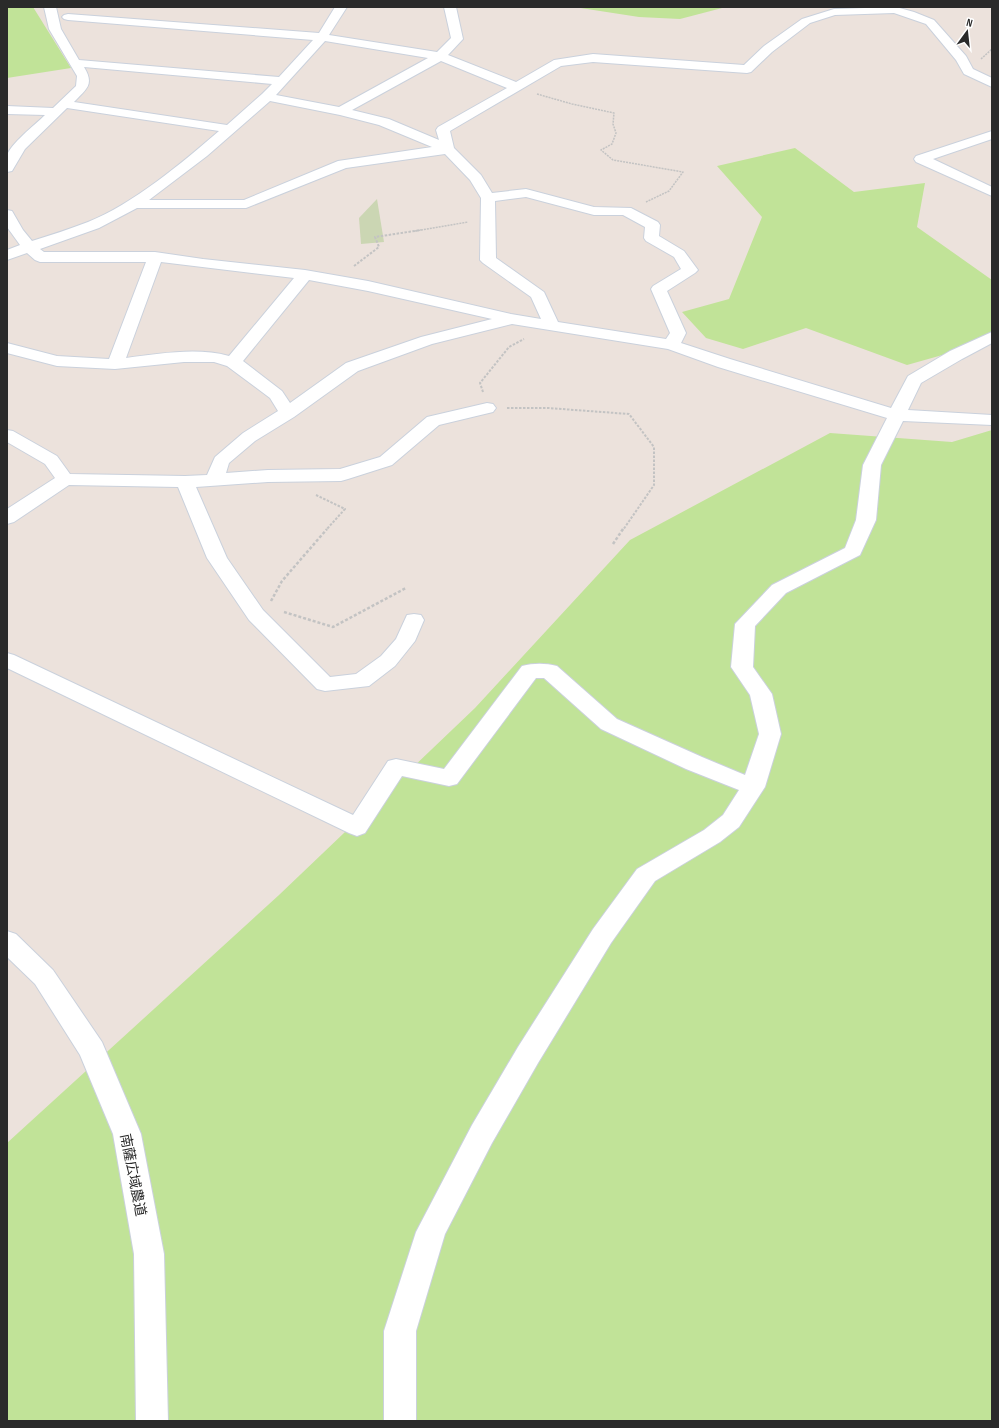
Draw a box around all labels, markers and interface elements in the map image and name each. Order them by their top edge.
north arrow [947,12,987,52]
text: N [965,16,974,30]
street label: 南薩広域農道 [117,1132,149,1218]

